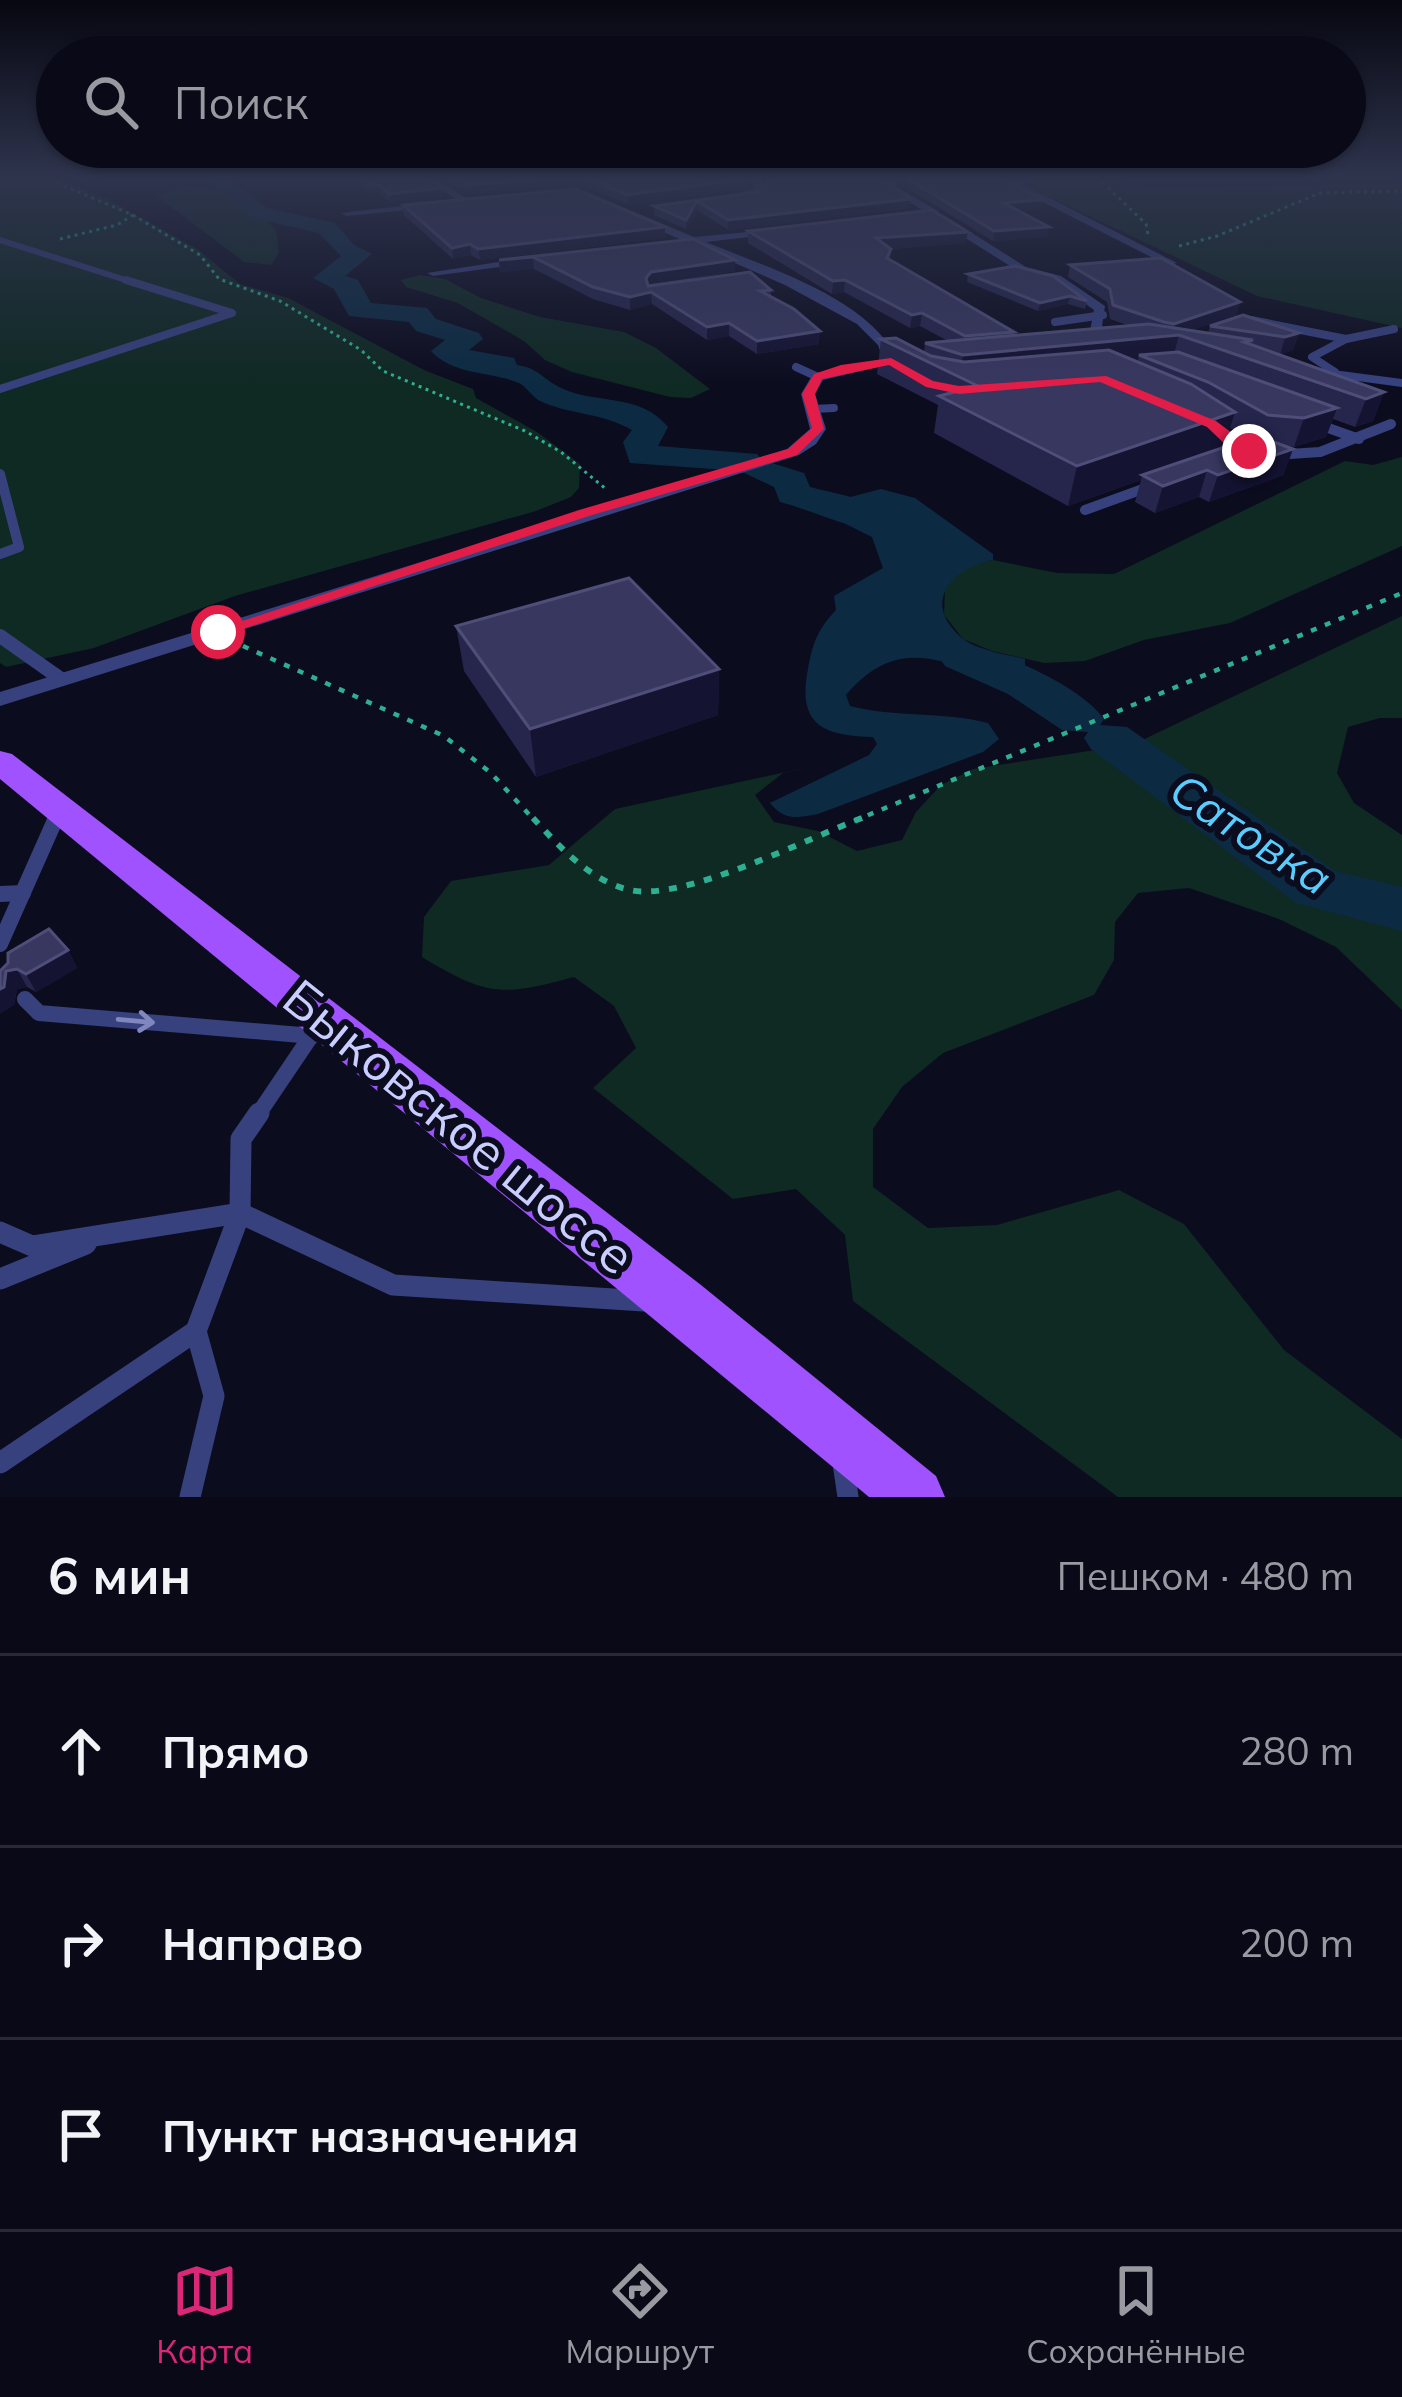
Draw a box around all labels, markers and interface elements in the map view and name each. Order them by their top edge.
search box [36,36,1366,168]
icon: search [78,69,144,135]
text: Поиск [174,74,308,130]
route end [1222,424,1276,478]
route start [191,605,245,659]
water label: Сатовка [1160,760,1343,906]
street label: Быковское шоссе [271,965,648,1287]
one-way arrow [116,1010,155,1033]
text: 6 мин [48,1543,191,1607]
text: Пешком · 480 m [1057,1551,1354,1600]
icon: ahead [48,1718,114,1784]
text: Прямо [162,1723,310,1779]
text: 280 m [1239,1726,1354,1775]
icon: right [48,1910,114,1976]
text: Направо [162,1915,363,1971]
text: 200 m [1239,1918,1354,1967]
icon: arrive [48,2102,114,2168]
text: Пункт назначения [162,2107,579,2163]
tab: Карта [156,2258,253,2371]
tab: Маршрут [566,2258,714,2371]
tab: Сохранённые [1026,2258,1246,2371]

